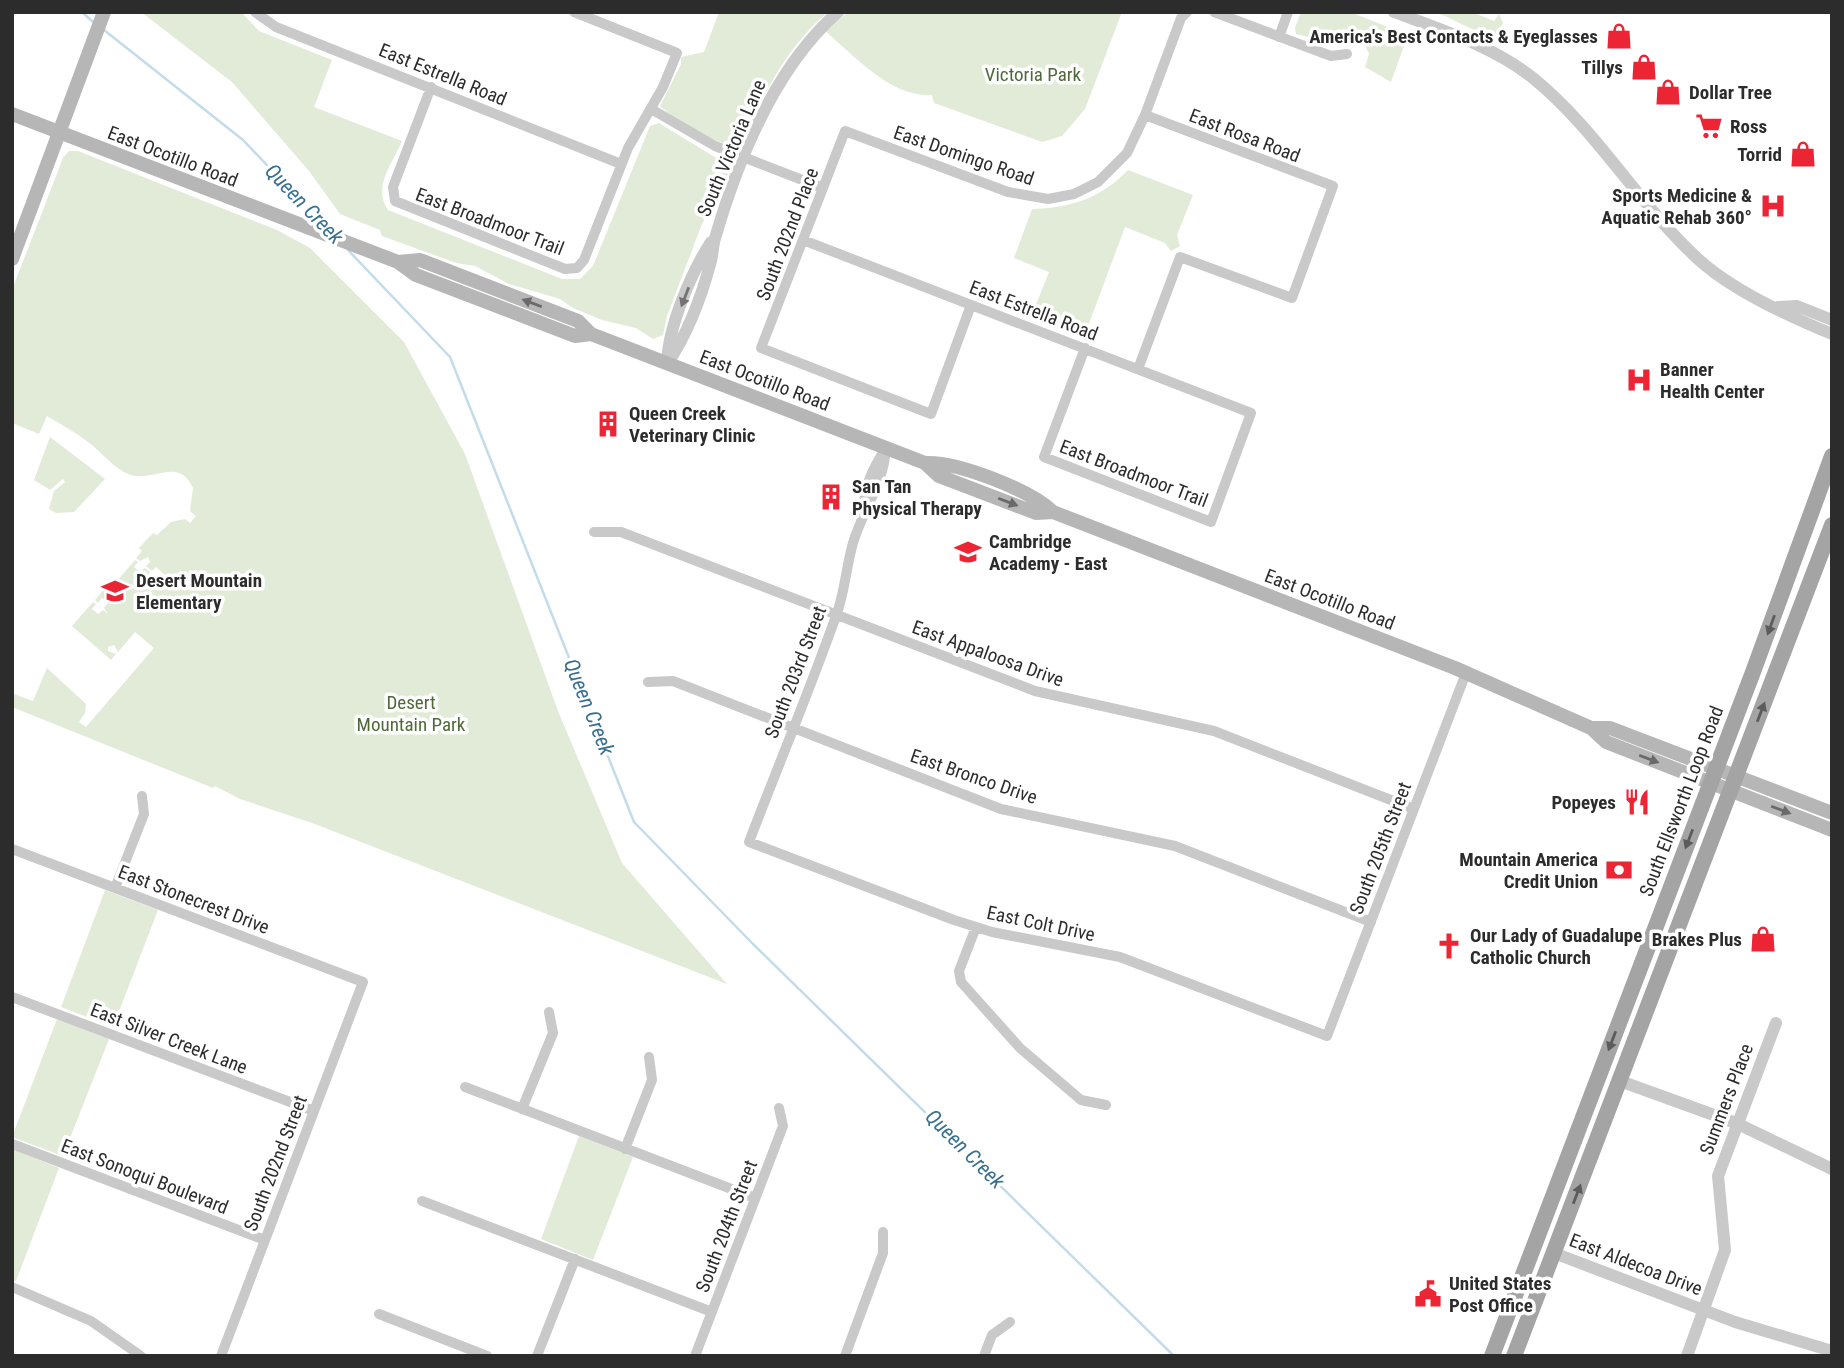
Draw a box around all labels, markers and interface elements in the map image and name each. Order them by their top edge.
shop icon: America's Best Contacts & Eyeglasses [1604,21,1634,51]
place label: America's Best Contacts & Eyeglasses [1309,25,1598,48]
street label: East Estrella Road [376,38,510,111]
shop icon: Tillys [1629,52,1659,82]
place label: Tillys [1581,56,1623,79]
park label: Victoria Park [985,63,1082,86]
street label: South Victoria Lane [692,76,771,220]
shop icon: Dollar Tree [1653,77,1683,107]
place label: Dollar Tree [1689,81,1772,104]
street label: East Rosa Road [1186,104,1304,167]
supermarket icon: Ross [1694,111,1724,141]
place label: Ross [1730,115,1767,138]
street label: East Ocotillo Road [104,121,241,192]
street label: East Domingo Road [891,121,1037,190]
shop icon: Torrid [1788,139,1818,169]
place label: Torrid [1737,143,1782,166]
water label: Queen Creek [260,159,349,249]
street label: South 202nd Place [752,164,823,304]
street label: East Broadmoor Trail [412,183,567,260]
place label: Sports Medicine & Aquatic Rehab 360° [1601,184,1752,229]
hospital icon: Sports Medicine & Aquatic Rehab 360° [1758,191,1788,221]
street label: East Estrella Road [966,275,1101,346]
one-way arrow [680,287,691,308]
one-way arrow [521,298,542,309]
street label: East Ocotillo Road [696,345,833,416]
place label: Banner Health Center [1660,358,1765,403]
hospital icon: Banner Health Center [1624,365,1654,395]
place label: Queen Creek Veterinary Clinic [629,402,756,447]
building icon: Queen Creek Veterinary Clinic [593,409,623,439]
street label: East Broadmoor Trail [1056,435,1211,512]
place label: San Tan Physical Therapy [852,475,982,520]
building icon: San Tan Physical Therapy [816,482,846,512]
one-way arrow [997,497,1018,508]
place label: Cambridge Academy - East [989,530,1108,575]
school or university icon: Cambridge Academy - East [953,537,983,567]
street label: East Ocotillo Road [1261,564,1398,635]
place label: Desert Mountain Elementary [136,569,262,614]
school or university icon: Desert Mountain Elementary [100,576,130,606]
street label: South 203rd Street [760,603,831,742]
one-way arrow [1765,614,1776,635]
street label: East Appaloosa Drive [909,615,1067,692]
water label: Queen Creek [559,655,619,759]
park label: Desert Mountain Park [357,691,466,736]
one-way arrow [1756,701,1767,722]
street label: South Ellsworth Loop Road [1635,703,1728,900]
street label: East Bronco Drive [907,744,1040,809]
one-way arrow [1638,754,1659,765]
street label: South 205th Street [1345,779,1416,917]
restaurant icon: Popeyes [1622,787,1652,817]
place label: Popeyes [1551,791,1616,814]
one-way arrow [1771,805,1792,816]
one-way arrow [1684,829,1695,850]
place label: Mountain America Credit Union [1459,848,1598,893]
bank icon: Mountain America Credit Union [1604,855,1634,885]
street label: East Stonecrest Drive [115,860,273,939]
street label: East Colt Drive [985,901,1097,946]
place label: Our Lady of Guadalupe Catholic Church [1470,924,1642,969]
shop icon: Brakes Plus [1748,924,1778,954]
place label: Brakes Plus [1652,928,1742,951]
church icon: Our Lady of Guadalupe Catholic Church [1434,931,1464,961]
street label: East Silver Creek Lane [87,998,251,1079]
one-way arrow [1606,1030,1617,1051]
street label: Summers Place [1695,1040,1758,1158]
street label: South 202nd Street [239,1092,312,1234]
water label: Queen Creek [921,1105,1010,1194]
street label: East Sonoqui Boulevard [58,1134,232,1219]
street label: South 204th Street [691,1157,762,1295]
one-way arrow [1571,1183,1582,1204]
street label: East Aldecoa Drive [1566,1229,1706,1300]
place label: United States Post Office [1449,1272,1551,1317]
public building icon: United States Post Office [1413,1279,1443,1309]

